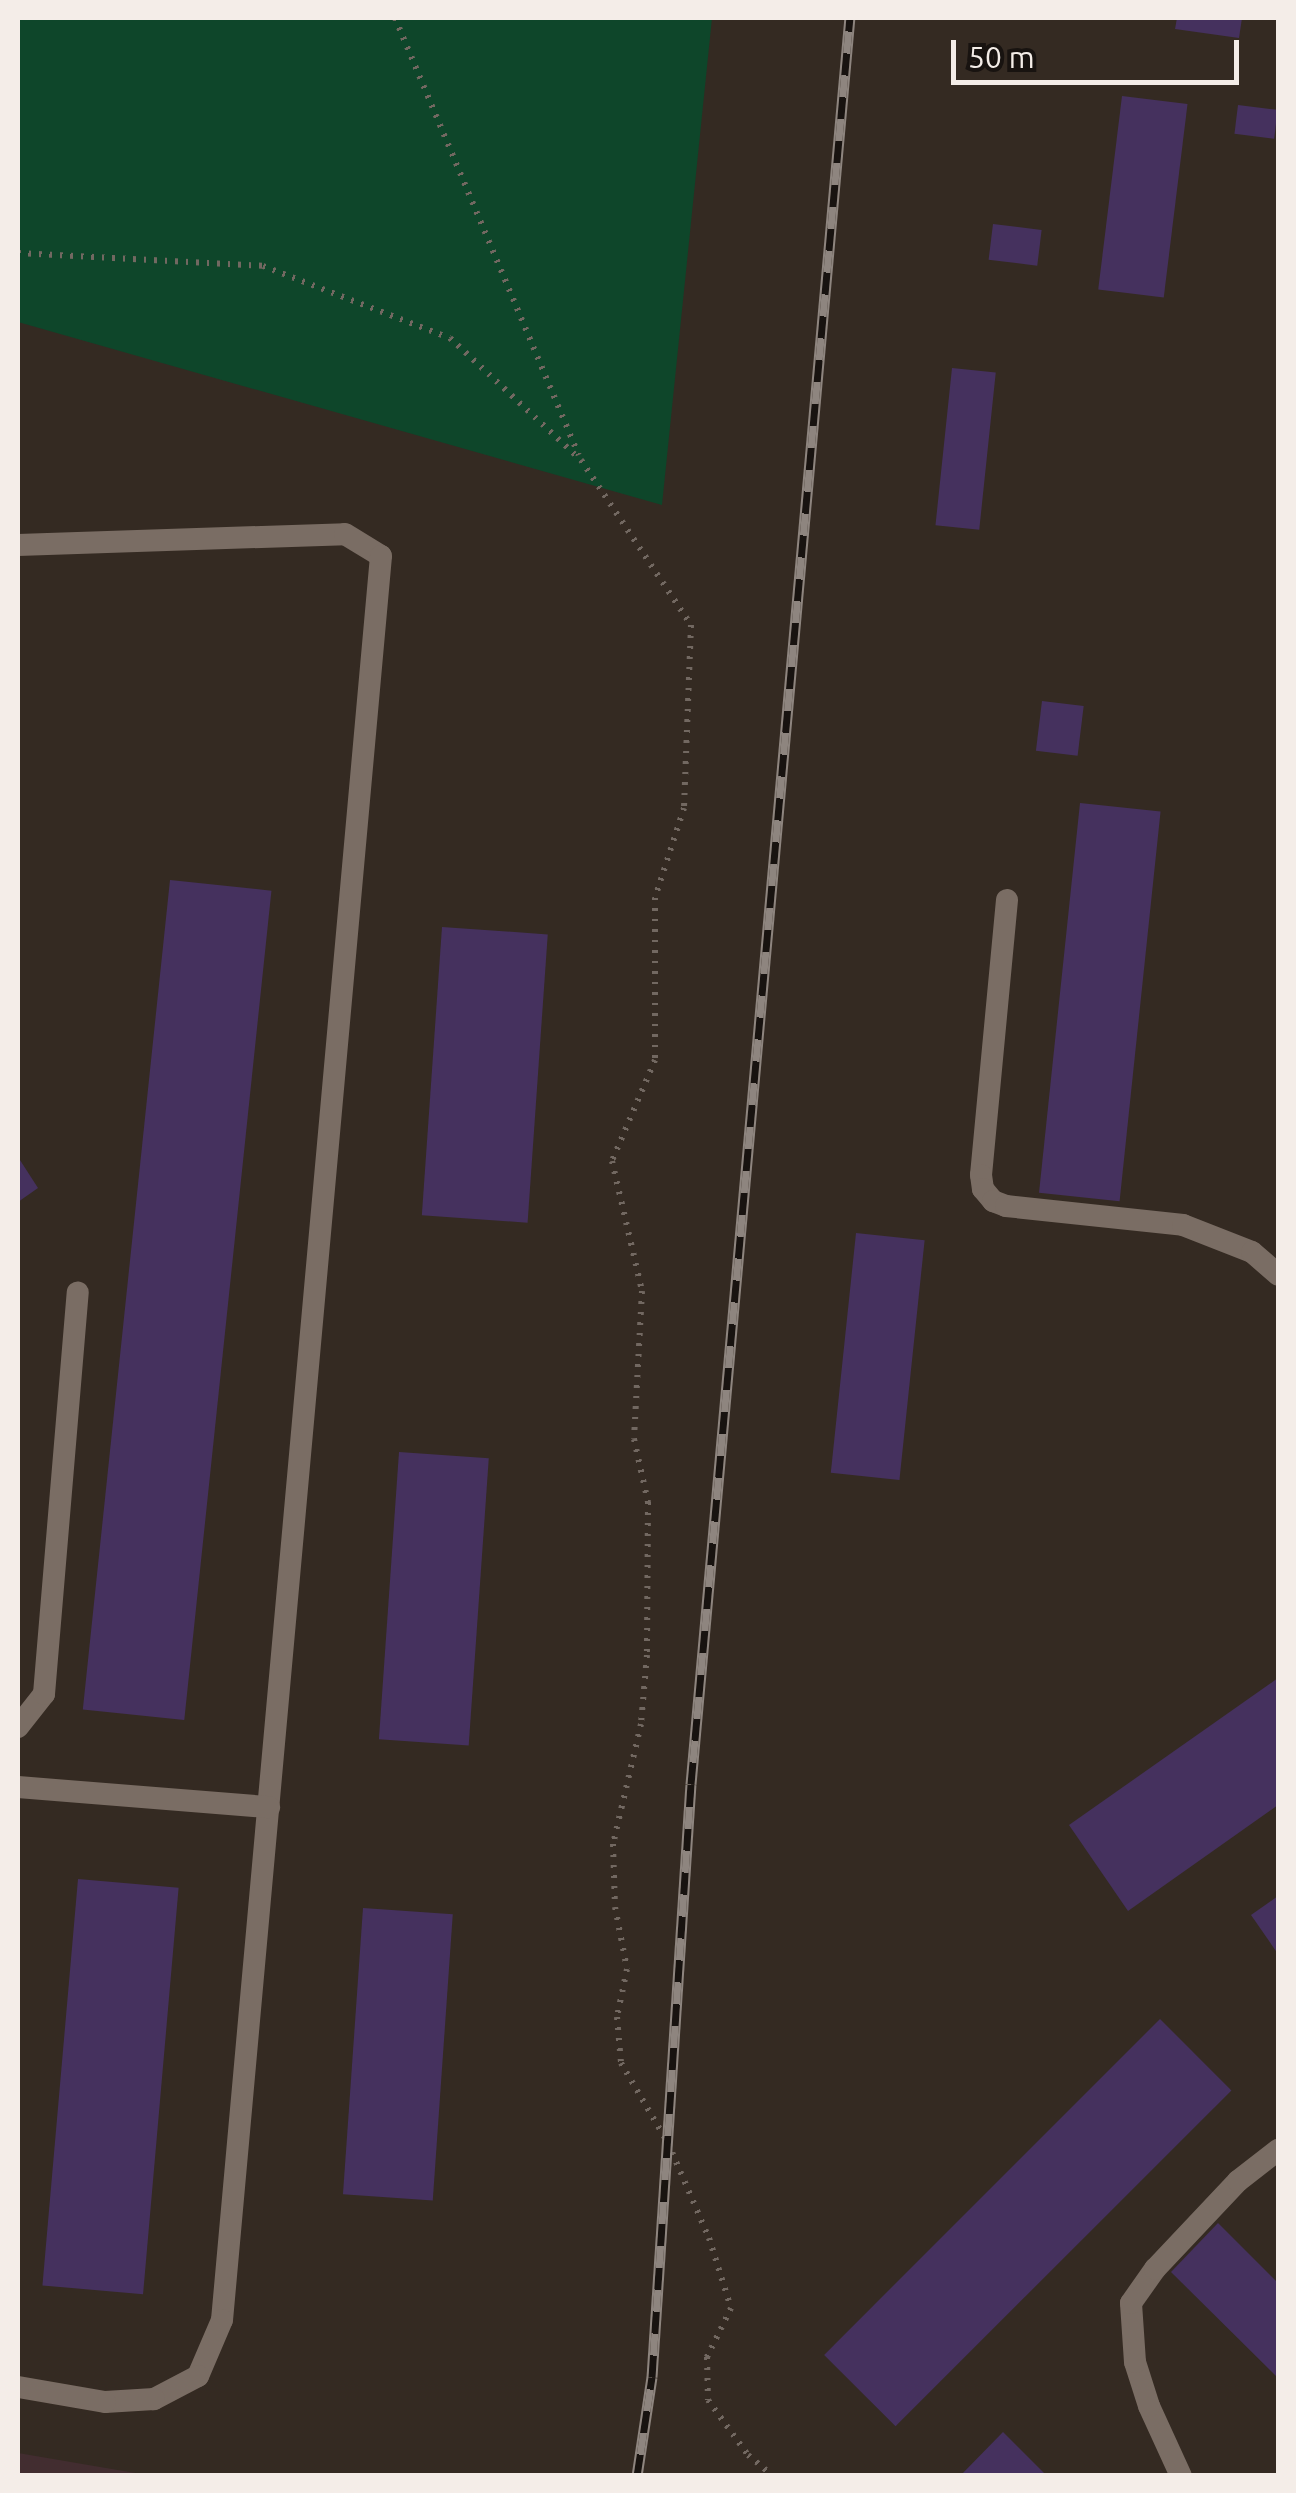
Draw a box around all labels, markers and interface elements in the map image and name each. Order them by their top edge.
scale bar [956,20,1244,82]
text: 50 m [968,40,1035,74]

